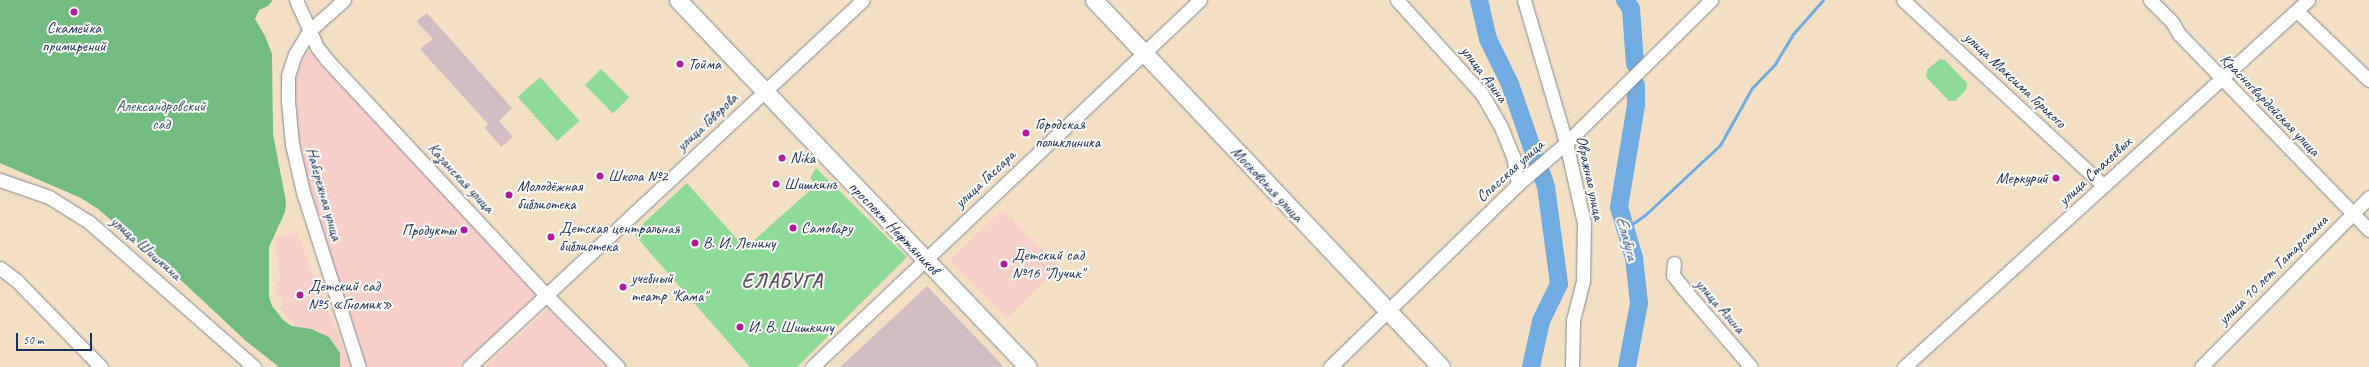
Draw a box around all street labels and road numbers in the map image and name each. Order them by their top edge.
street label: улица Максима Горького [1960,28,2070,132]
street label: улица Азина [1457,42,1511,106]
street label: Красногвардейская улица [2216,49,2324,161]
street label: улица Говорова [672,89,742,155]
street label: улица Стахеевых [2055,132,2135,210]
street label: Овражная улица [1572,134,1608,222]
street label: Спасская улица [1472,135,1548,207]
street label: Казанская улица [423,138,499,218]
street label: Московская улица [1227,142,1307,226]
street label: Набережная улица [301,144,347,244]
street label: улица Гассара [951,146,1019,212]
street label: проспект Нефтяников [845,178,943,278]
street label: улица Шишкина [106,212,186,284]
street label: улица 10 лет Татарстана [2215,212,2331,328]
street label: улица Азина [1691,275,1749,337]

